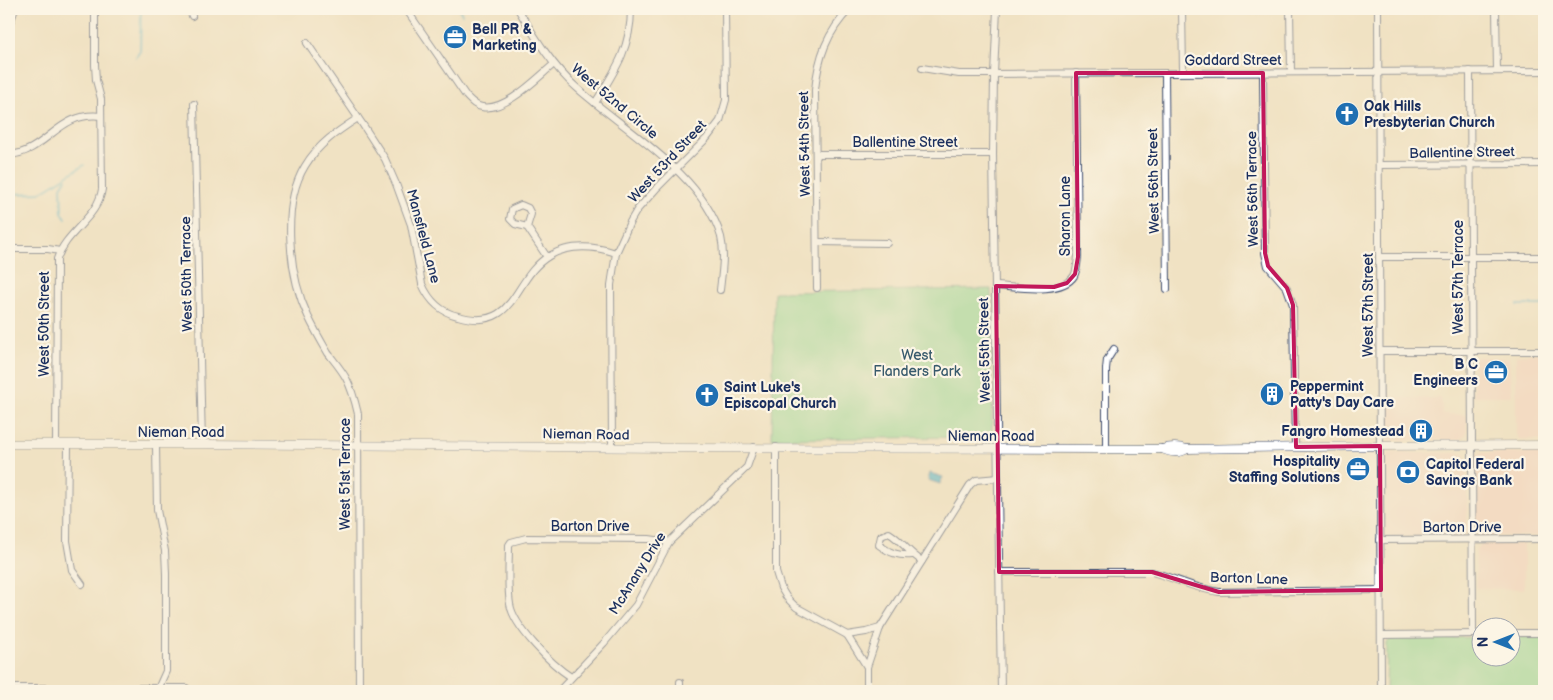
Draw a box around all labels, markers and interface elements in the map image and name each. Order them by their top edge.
place label: Bell PR & Marketing [472,21,537,54]
office icon: Bell PR & Marketing [442,24,468,50]
street label: Goddard Street [1184,52,1282,69]
street label: West 52nd Circle [568,60,662,143]
street label: West 54th Street [795,90,814,197]
place label: Oak Hills Presbyterian Church [1364,98,1495,131]
church icon: Oak Hills Presbyterian Church [1334,101,1360,127]
street label: West 53rd Street [625,116,710,206]
street label: West 56th Street [1144,127,1163,234]
street label: West 56th Terrace [1243,131,1262,247]
street label: Ballentine Street [852,134,958,151]
street label: Ballentine Street [1409,143,1516,162]
street label: Sharon Lane [1057,176,1074,256]
street label: Mansfield Lane [403,187,444,285]
street label: West 50th Terrace [177,216,196,332]
street label: West 57th Terrace [1450,220,1467,334]
street label: West 57th Street [1360,252,1377,357]
street label: West 50th Street [36,271,53,377]
street label: West 55th Street [975,296,994,403]
park label: West Flanders Park [873,347,961,380]
place label: B C Engineers [1413,356,1478,389]
office icon: B C Engineers [1483,359,1509,385]
place label: Peppermint Patty's Day Care [1290,378,1394,411]
place label: Saint Luke's Episcopal Church [724,379,836,412]
building icon: Peppermint Patty's Day Care [1259,381,1285,407]
church icon: Saint Luke's Episcopal Church [694,382,720,408]
street label: West 51st Terrace [337,418,354,530]
building icon: Fangro Homestead [1408,418,1434,444]
place label: Fangro Homestead [1281,423,1404,440]
street label: Nieman Road [137,424,225,441]
street label: Nieman Road [542,425,630,444]
street label: Nieman Road [947,428,1035,445]
place label: Hospitality Staffing Solutions [1229,453,1341,486]
office icon: Hospitality Staffing Solutions [1345,456,1371,482]
place label: Capitol Federal Savings Bank [1426,456,1524,489]
bank icon: Capitol Federal Savings Bank [1395,459,1421,485]
street label: Barton Drive [550,518,630,535]
street label: Barton Drive [1422,519,1502,536]
street label: McAnany Drive [605,529,670,618]
street label: Barton Lane [1210,569,1288,588]
north arrow [1470,618,1520,668]
text: N [1475,637,1492,647]

